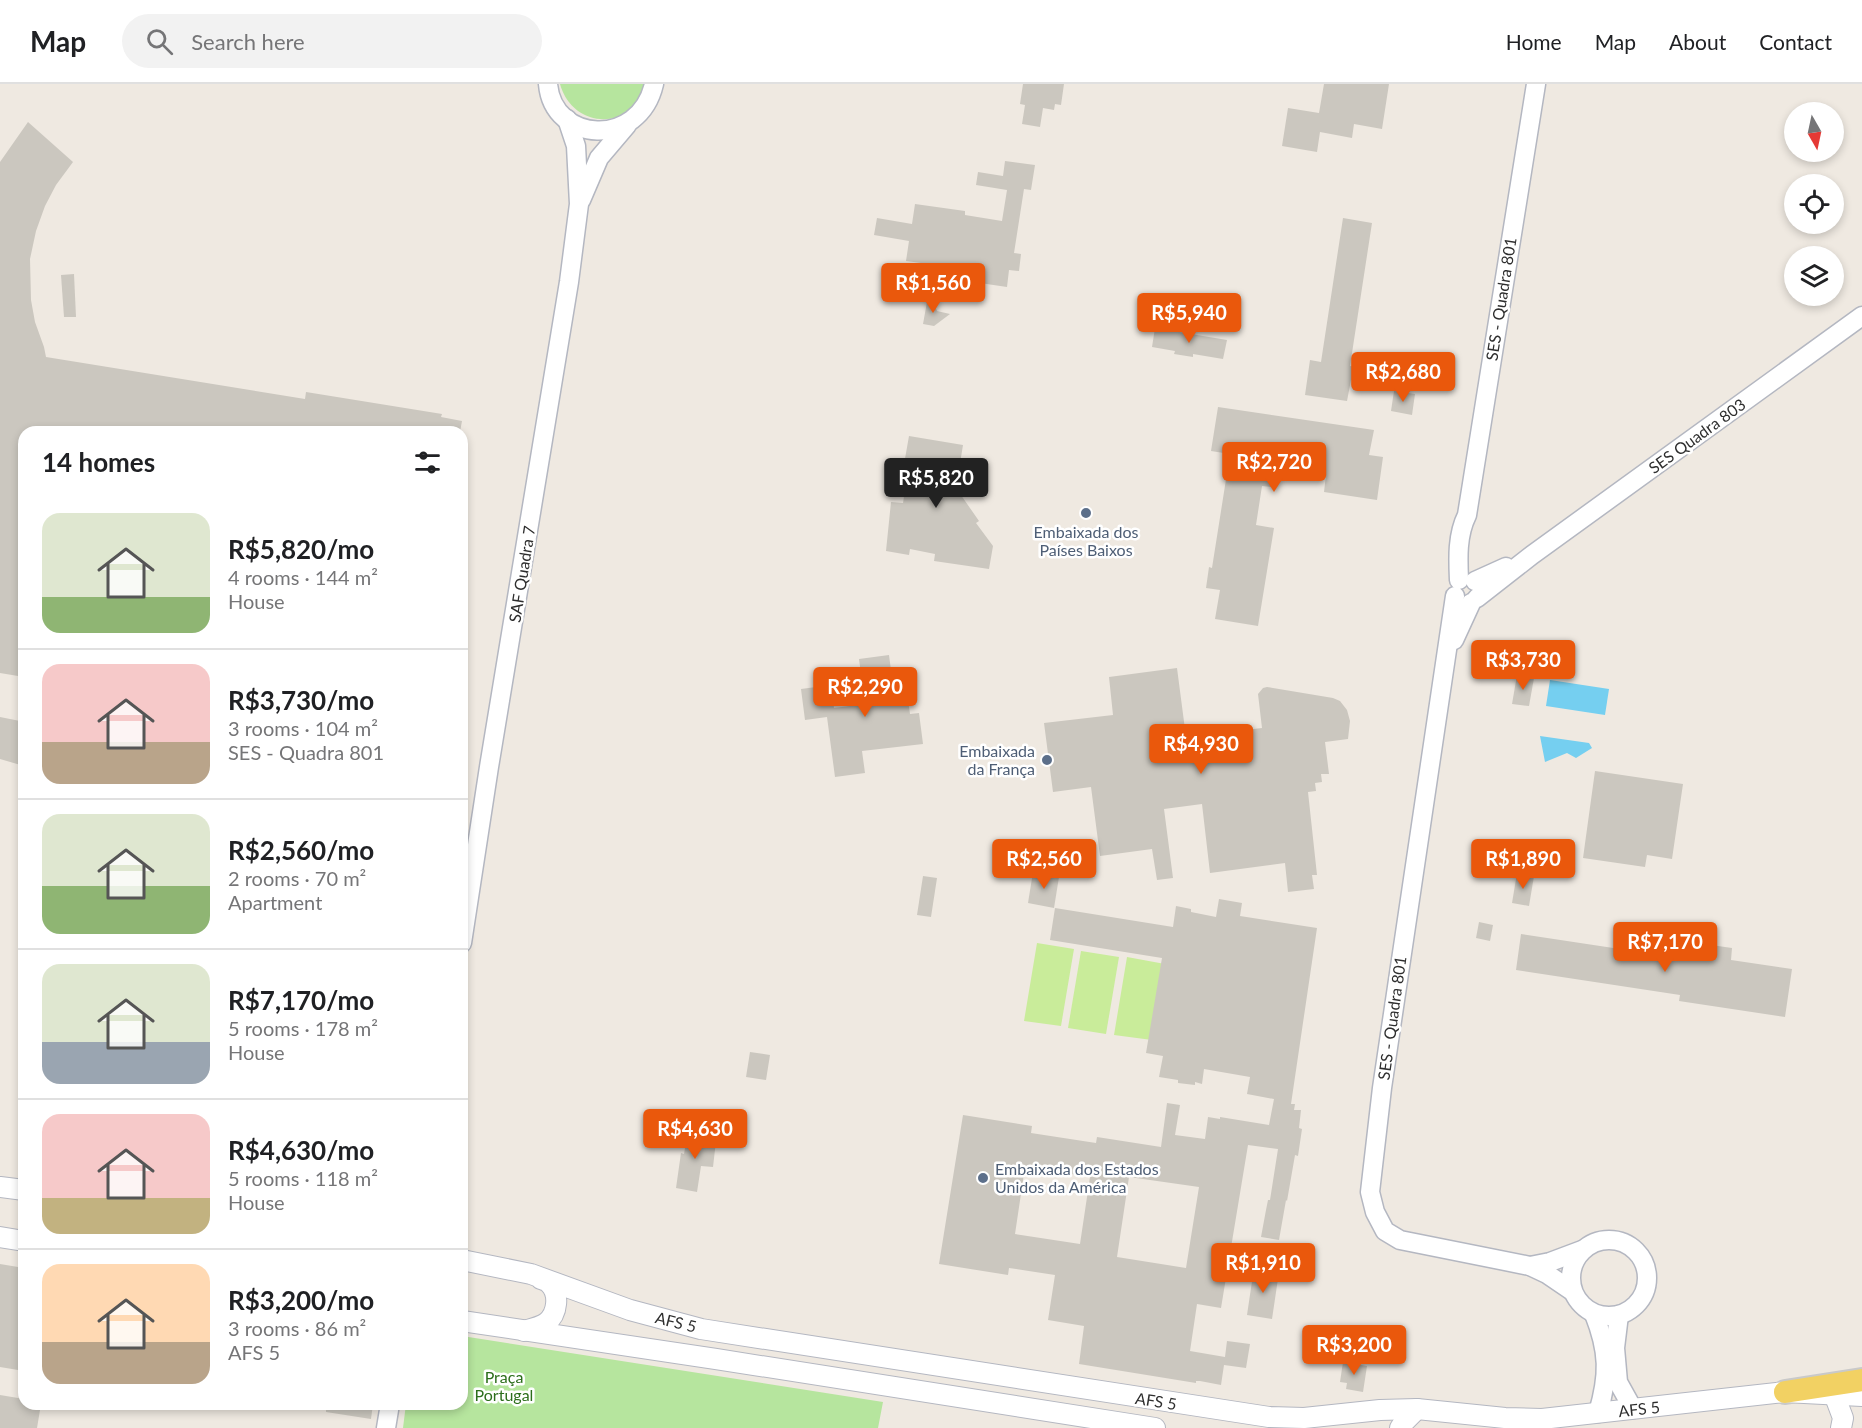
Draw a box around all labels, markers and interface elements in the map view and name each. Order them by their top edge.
search box [122,14,542,68]
text: Map [30,24,86,58]
icon: search [143,25,176,58]
text: Search here [191,28,305,55]
text: Home [1506,29,1562,54]
text: Map [1595,29,1636,54]
text: About [1669,29,1726,54]
text: Contact [1759,29,1832,54]
north arrow [1784,102,1844,162]
map controls [1784,102,1844,306]
button: locate [1784,174,1844,234]
street label: SES - Quadra 801 [1481,236,1520,362]
button: layers [1784,246,1844,306]
pin: R$1,560 [878,263,988,314]
text: R$1,560 [895,270,971,294]
pin: R$5,940 [1134,293,1244,344]
text: R$5,940 [1151,300,1227,324]
pin: R$2,680 [1348,352,1458,403]
text: R$2,680 [1365,359,1441,383]
street label: SES Quadra 803 [1645,394,1749,477]
pin: R$2,720 [1219,442,1329,493]
text: 14 homes [42,446,155,478]
icon: filters [411,446,444,479]
text: R$2,720 [1236,449,1312,473]
pin: R$5,820 [881,458,991,509]
text: R$5,820 [898,465,974,489]
marker: Embaixada dos Países Baixos [1079,506,1093,520]
place label: Embaixada dos Países Baixos [1034,522,1138,559]
street label: SAF Quadra 7 [504,524,539,624]
text: R$5,820/mo [228,533,374,565]
icon: home [90,537,162,609]
text: 4 rooms · 144 m² [228,565,378,589]
text: House [228,589,285,613]
pin: R$3,730 [1468,640,1578,691]
text: R$3,730 [1485,647,1561,671]
pin: R$2,290 [810,667,920,718]
text: R$2,290 [827,674,903,698]
text: R$3,730/mo [228,684,374,716]
icon: home [90,688,162,760]
text: 3 rooms · 104 m² [228,716,378,740]
pin: R$4,930 [1146,724,1256,775]
text: R$4,930 [1163,731,1239,755]
text: SES - Quadra 801 [228,740,384,764]
place label: Embaixada da França [959,741,1035,778]
marker: Embaixada da França [1040,753,1054,767]
text: R$2,560/mo [228,834,374,866]
icon: home [90,838,162,910]
pin: R$2,560 [989,839,1099,890]
pin: R$1,890 [1468,839,1578,890]
text: R$2,560 [1006,846,1082,870]
text: R$1,890 [1485,846,1561,870]
text: 2 rooms · 70 m² [228,866,366,890]
text: Apartment [228,890,322,914]
pin: R$7,170 [1610,922,1720,973]
text: R$7,170 [1627,929,1703,953]
street label: SES - Quadra 801 [1373,955,1410,1081]
text: R$7,170/mo [228,984,374,1016]
icon: home [90,988,162,1060]
text: 5 rooms · 178 m² [228,1016,378,1040]
text: House [228,1040,285,1064]
pin: R$4,630 [640,1109,750,1160]
text: R$4,630 [657,1116,733,1140]
text: R$4,630/mo [228,1134,374,1166]
icon: home [90,1138,162,1210]
place label: Embaixada dos Estados Unidos da América [995,1159,1159,1196]
text: 5 rooms · 118 m² [228,1166,378,1190]
marker: Embaixada dos Estados Unidos da América [976,1171,990,1185]
text: House [228,1190,285,1214]
pin: R$1,910 [1208,1243,1318,1294]
text: R$1,910 [1225,1250,1301,1274]
text: R$3,200/mo [228,1284,374,1316]
icon: home [90,1288,162,1360]
street label: AFS 5 [654,1307,699,1336]
text: 3 rooms · 86 m² [228,1316,366,1340]
pin: R$3,200 [1299,1325,1409,1376]
text: R$3,200 [1316,1332,1392,1356]
text: AFS 5 [228,1340,280,1364]
park label: Praça Portugal [475,1367,533,1404]
street label: AFS 5 [1134,1388,1178,1413]
street label: AFS 5 [1617,1397,1661,1420]

